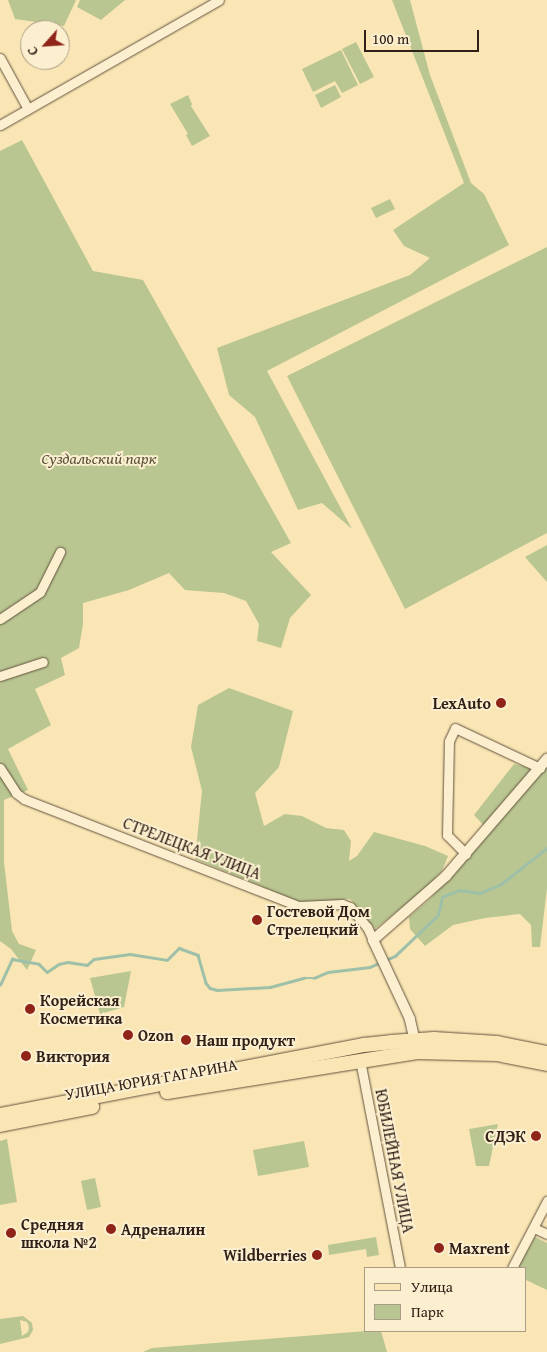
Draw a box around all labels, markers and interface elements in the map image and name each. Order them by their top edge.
north arrow [20,20,70,70]
scale bar [367,20,482,52]
text: 100 m [372,28,409,49]
text: С [22,43,43,59]
park label: Суздальский парк [41,448,157,468]
place label: LexAuto [433,693,491,713]
marker: LexAuto [495,697,507,709]
street label: СТРЕЛЕЦКАЯ УЛИЦА [120,813,264,883]
place label: Гостевой Дом Стрелецкий [267,901,370,939]
marker: Гостевой Дом Стрелецкий [251,914,263,926]
place label: Корейская Косметика [40,990,123,1028]
marker: Корейская Косметика [24,1003,36,1015]
place label: Ozon [138,1025,174,1045]
marker: Ozon [122,1029,134,1041]
place label: Наш продукт [196,1030,295,1050]
marker: Наш продукт [180,1034,192,1046]
place label: Виктория [36,1046,110,1066]
marker: Виктория [20,1050,32,1062]
street label: УЛИЦА ЮРИЯ ГАГАРИНА [63,1054,239,1104]
street label: ЮБИЛЕЙНАЯ УЛИЦА [372,1087,418,1235]
place label: СДЭК [485,1126,526,1146]
marker: СДЭК [530,1130,542,1142]
place label: Средняя школа №2 [21,1214,97,1252]
place label: Адреналин [121,1219,205,1239]
marker: Адреналин [105,1223,117,1235]
marker: Средняя школа №2 [5,1227,17,1239]
place label: Maxrent [449,1238,510,1258]
marker: Maxrent [433,1242,445,1254]
place label: Wildberries [223,1245,307,1265]
marker: Wildberries [311,1249,323,1261]
legend [364,1267,527,1332]
text: Улица [411,1276,453,1297]
text: Парк [411,1301,444,1322]

